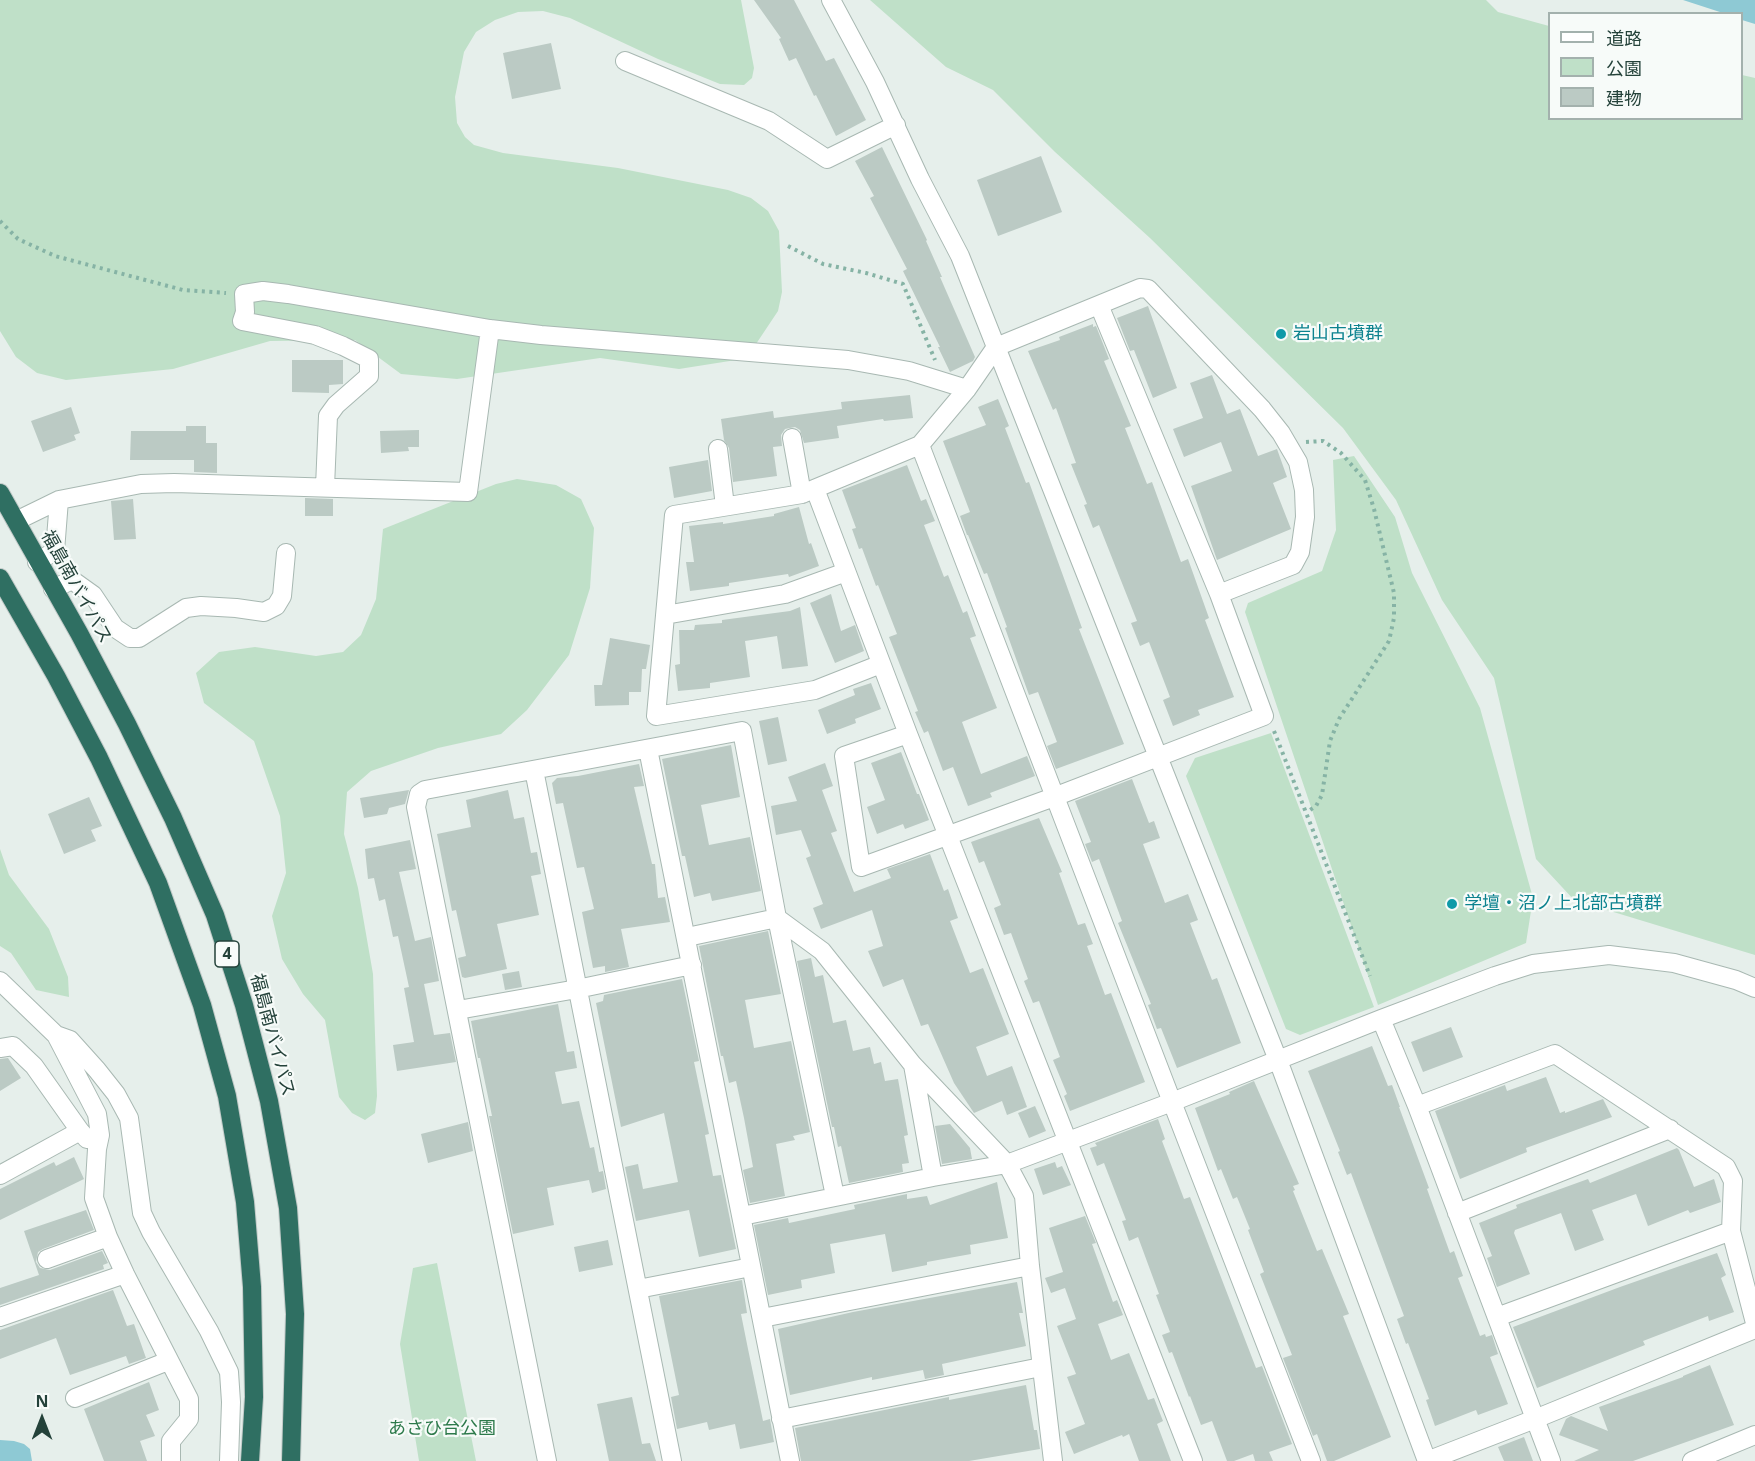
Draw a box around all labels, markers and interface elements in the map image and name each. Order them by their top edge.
legend [1548,12,1743,120]
text: 道路 [1606,26,1642,50]
text: 公園 [1606,56,1642,80]
text: 建物 [1606,86,1642,110]
place label: 岩山古墳群 [1293,323,1383,345]
marker: 岩山古墳群 [1274,327,1288,341]
street label: 福島南バイパス [36,527,116,647]
place label: 学壇・沼ノ上北部古墳群 [1464,893,1662,915]
marker: 学壇・沼ノ上北部古墳群 [1445,897,1459,911]
road number: 4 [215,941,239,967]
street label: 福島南バイパス [245,971,299,1099]
north arrow [12,1389,72,1449]
text: N [35,1390,49,1412]
park label: あさひ台公園 [388,1418,496,1440]

